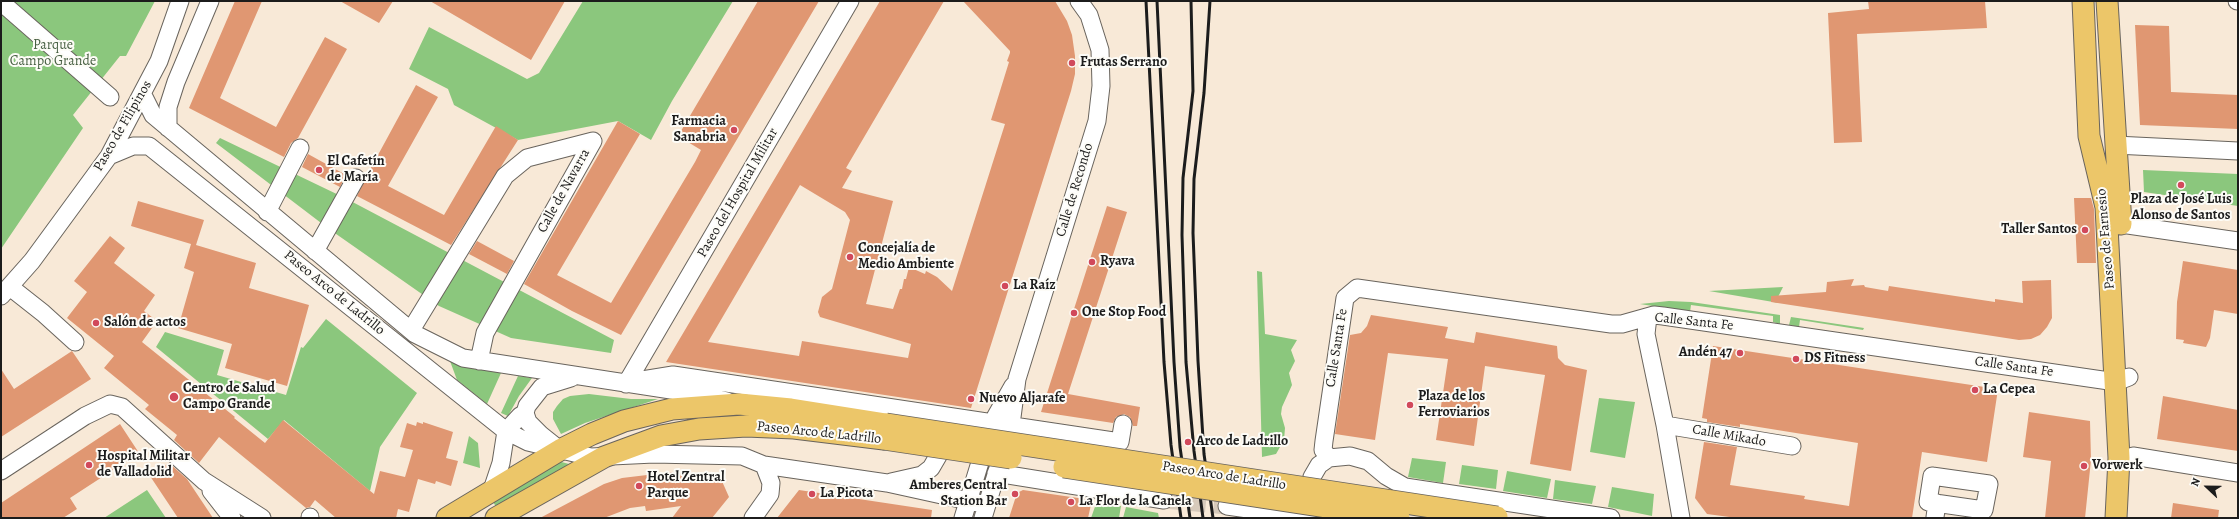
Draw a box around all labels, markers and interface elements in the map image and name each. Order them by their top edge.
park label: Parque Campo Grande [10,38,96,70]
place label: Frutas Serrano [1080,55,1167,71]
marker: Frutas Serrano [1067,58,1077,68]
street label: Paseo de Filipinos [90,78,156,174]
place label: Farmacia Sanabria [671,114,726,146]
street label: Paseo del Hospital Militar [694,125,782,261]
marker: Farmacia Sanabria [729,125,739,135]
street label: Calle de Recondo [1053,141,1097,239]
street label: Calle de Navarra [534,146,594,236]
place label: El Cafetín de María [327,154,385,186]
marker: El Cafetín de María [314,165,324,175]
marker: Plaza de José Luis Alonso de Santos [2176,180,2186,190]
street label: Paseo de Farnesio [2093,188,2119,290]
place label: Plaza de José Luis Alonso de Santos [2130,192,2232,224]
place label: Taller Santos [2001,222,2077,238]
marker: Taller Santos [2080,225,2090,235]
place label: Concejalía de Medio Ambiente [858,241,954,274]
street label: Paseo Arco de Ladrillo [280,247,388,339]
marker: Concejalía de Medio Ambiente [845,252,855,262]
place label: Ryava [1100,254,1135,270]
marker: Ryava [1087,257,1097,267]
place label: La Raíz [1013,278,1056,294]
marker: La Raíz [1000,281,1010,291]
place label: One Stop Food [1082,305,1166,321]
marker: One Stop Food [1069,308,1079,318]
street label: Calle Santa Fe [1323,308,1351,388]
street label: Calle Santa Fe [1654,310,1734,334]
place label: Salón de actos [104,315,186,331]
marker: Salón de actos [91,318,101,328]
place label: Andén 47 [1679,345,1732,361]
marker: Andén 47 [1735,348,1745,358]
place label: DS Fitness [1804,351,1865,367]
street label: Calle Santa Fe [1974,353,2054,381]
marker: DS Fitness [1791,354,1801,364]
place label: Centro de Salud Campo Grande [183,381,275,414]
place label: La Cepea [1983,382,2035,398]
marker: La Cepea [1970,385,1980,395]
place label: Plaza de los Ferroviarios [1418,389,1490,422]
marker: Centro de Salud Campo Grande [168,391,180,403]
place label: Nuevo Aljarafe [979,391,1066,407]
marker: Nuevo Aljarafe [966,394,976,404]
marker: Plaza de los Ferroviarios [1405,400,1415,410]
street label: Paseo Arco de Ladrillo [756,418,882,448]
street label: Calle Mikado [1691,421,1767,451]
place label: Arco de Ladrillo [1196,434,1288,450]
marker: Arco de Ladrillo [1183,437,1193,447]
place label: Hospital Militar de Valladolid [97,449,190,482]
street label: Paseo Arco de Ladrillo [1161,458,1287,494]
place label: Vorwerk [2092,458,2142,474]
marker: Hospital Militar de Valladolid [84,460,94,470]
marker: Vorwerk [2079,461,2089,471]
north arrow [2187,467,2227,507]
place label: Hotel Zentral Parque [647,470,725,502]
text: N [2187,476,2204,489]
place label: Amberes Central Station Bar [909,478,1007,510]
marker: Hotel Zentral Parque [634,481,644,491]
place label: La Picota [820,486,873,502]
marker: La Picota [807,489,817,499]
marker: Amberes Central Station Bar [1010,489,1020,499]
place label: La Flor de la Canela [1079,494,1192,510]
marker: La Flor de la Canela [1066,497,1076,507]

